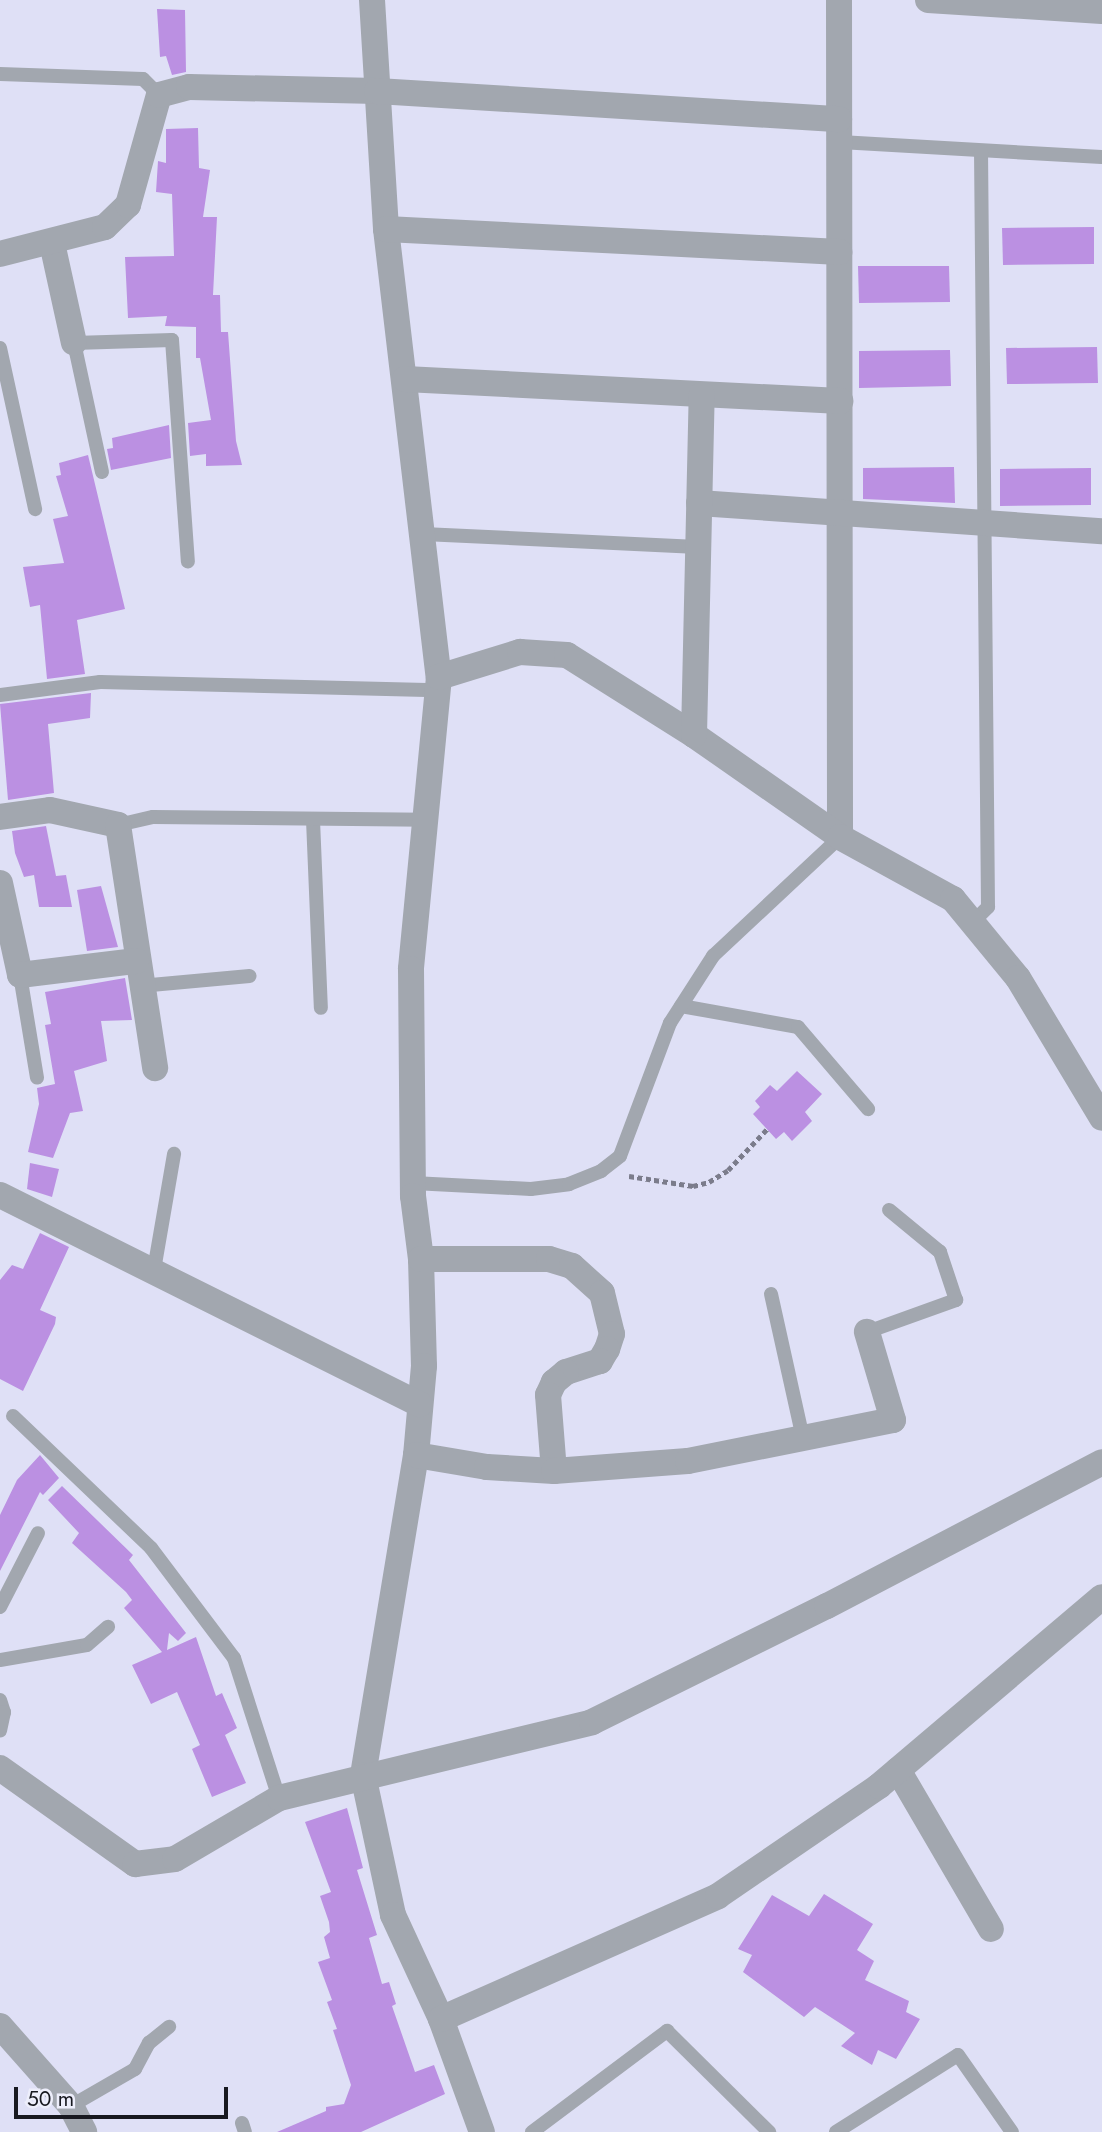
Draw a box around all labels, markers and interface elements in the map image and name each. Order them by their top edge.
scale bar [18,2072,231,2116]
text: 50 m [27,2084,74,2114]

